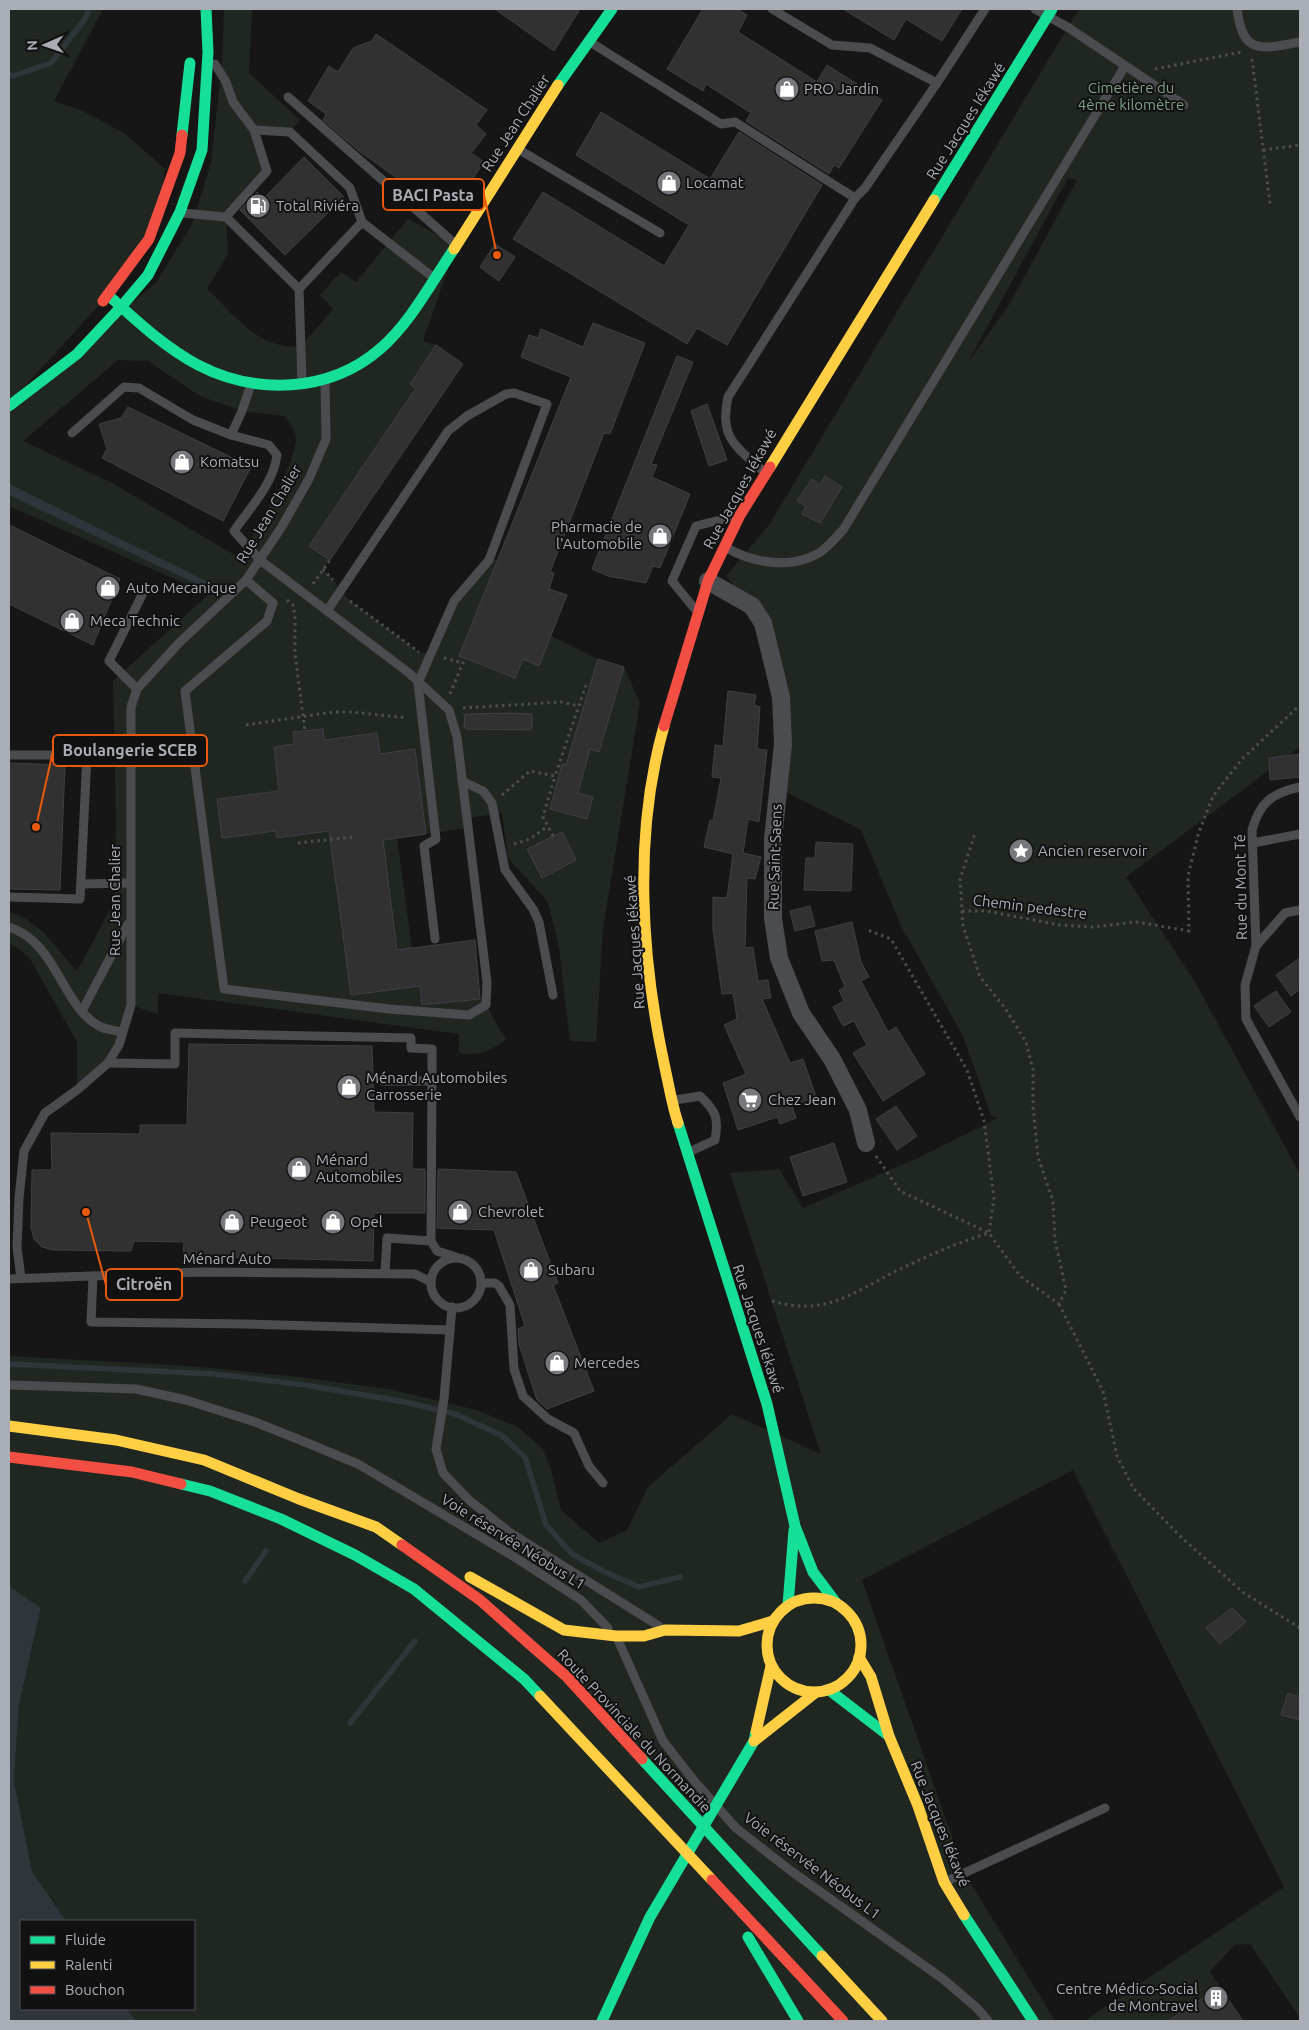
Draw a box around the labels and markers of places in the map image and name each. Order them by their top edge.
shop icon: PRO Jardin [774,76,800,102]
place label: PRO Jardin [804,80,879,97]
shop icon: Locamat [656,170,682,196]
place label: Locamat [686,174,744,191]
callout: BACI Pasta [383,179,484,210]
fuel station icon: Total Riviéra [245,193,271,219]
place label: Total Riviéra [276,197,359,214]
shop icon: Komatsu [169,449,195,475]
place label: Komatsu [200,453,259,470]
place label: Pharmacie de l'Automobile [551,518,642,552]
shop icon: Pharmacie de l'Automobile [647,523,673,549]
shop icon: Auto Mecanique [95,575,121,601]
place label: Auto Mecanique [126,579,236,596]
shop icon: Meca Technic [59,608,85,634]
place label: Meca Technic [90,612,180,629]
callout: Boulangerie SCEB [53,735,207,766]
place icon: Ancien reservoir [1008,838,1034,864]
place label: Ancien reservoir [1038,842,1148,859]
place label: Ménard Automobiles Carrosserie [366,1069,507,1103]
shop icon: Ménard Automobiles Carrosserie [336,1074,362,1100]
supermarket icon: Chez Jean [737,1087,763,1113]
place label: Chez Jean [768,1091,836,1108]
place label: Ménard Automobiles [316,1151,402,1185]
shop icon: Ménard Automobiles [286,1156,312,1182]
shop icon: Chevrolet [447,1199,473,1225]
place label: Chevrolet [478,1203,544,1220]
shop icon: Peugeot [219,1209,245,1235]
shop icon: Opel [320,1209,346,1235]
place label: Peugeot [250,1213,307,1230]
place label: Opel [350,1213,383,1230]
shop icon: Subaru [518,1257,544,1283]
place label: Subaru [548,1261,595,1278]
callout: Citroën [106,1269,182,1300]
shop icon: Mercedes [544,1350,570,1376]
place label: Mercedes [574,1354,640,1371]
place label: Centre Médico-Social de Montravel [1056,1980,1198,2014]
building icon: Centre Médico-Social de Montravel [1203,1985,1229,2011]

